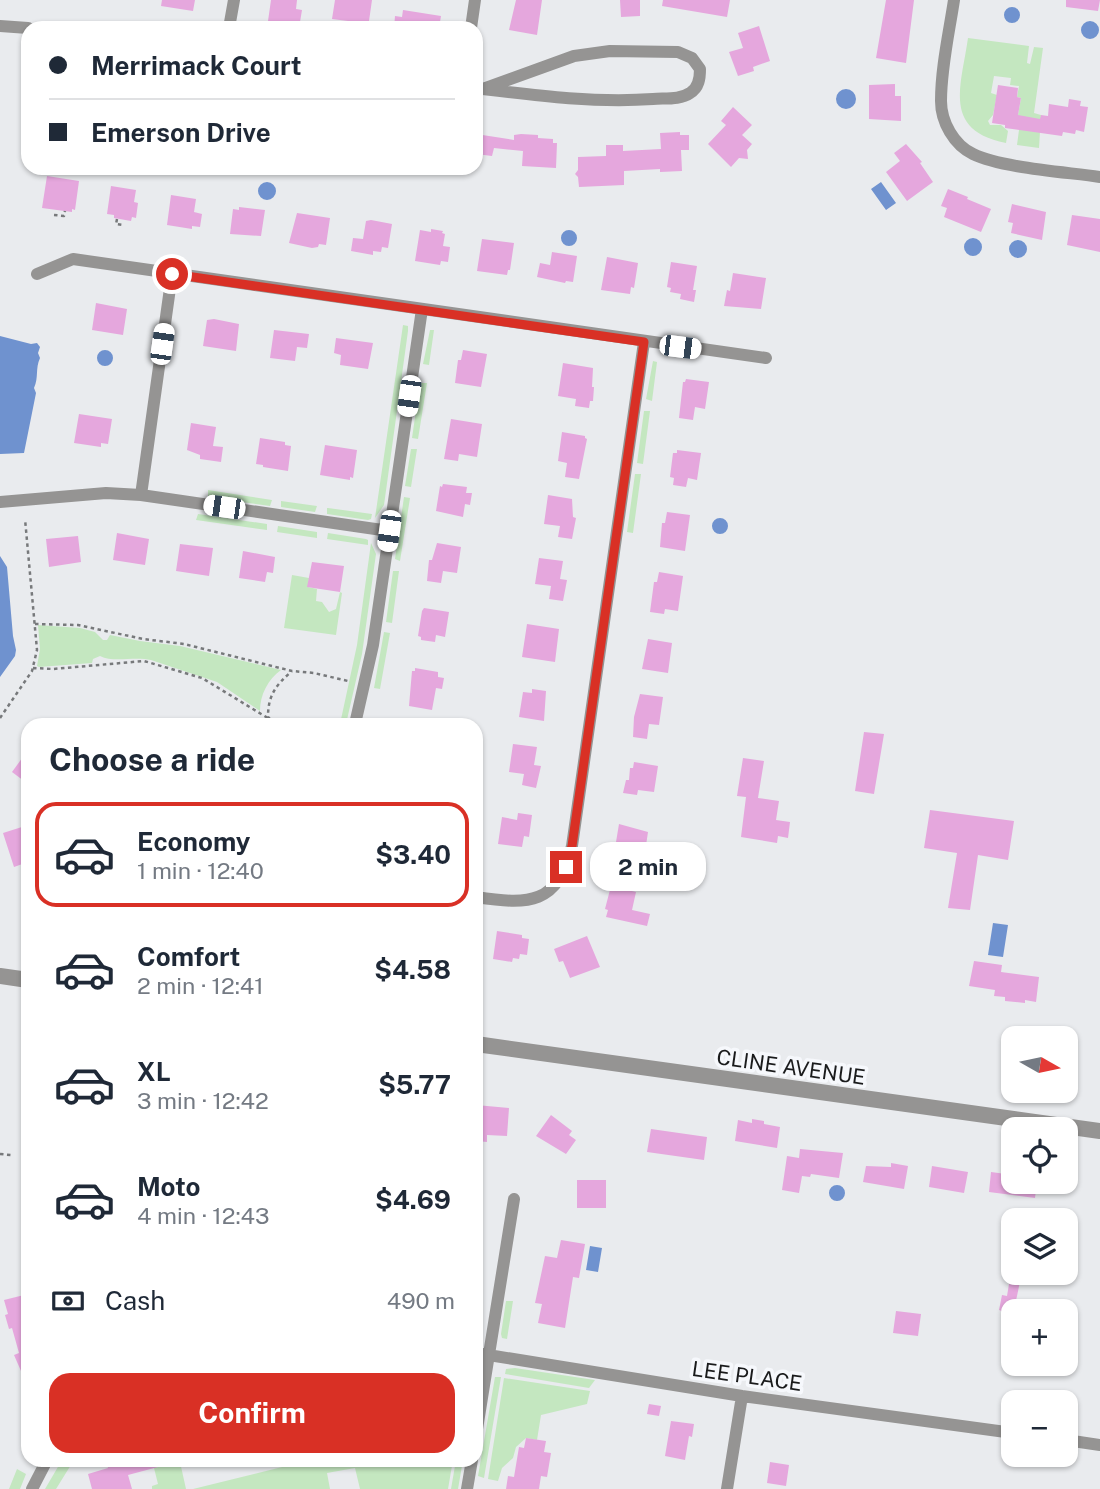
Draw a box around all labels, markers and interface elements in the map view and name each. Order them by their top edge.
text: Merrimack Court [91,50,302,81]
text: Emerson Drive [91,117,271,148]
route start [156,258,188,290]
car [149,322,176,366]
car [658,334,703,360]
car [396,374,423,418]
car [202,494,247,520]
car [376,509,403,553]
text: Choose a ride [49,741,255,778]
icon: car [53,823,116,886]
text: Economy [137,826,250,857]
text: $3.40 [375,839,451,870]
callout: 2 min [590,842,706,892]
route end [550,851,582,883]
text: 2 min [618,853,678,880]
text: 1 min · 12:40 [137,857,264,884]
icon: car [53,938,116,1001]
text: Comfort [137,941,240,972]
text: $4.58 [374,954,451,985]
text: 2 min · 12:41 [137,972,264,999]
north arrow [1001,1026,1078,1102]
map controls [1001,1026,1078,1467]
street label: CLINE AVENUE [715,1044,867,1090]
icon: car [53,1053,116,1116]
text: XL [137,1056,171,1087]
text: $5.77 [378,1069,451,1100]
text: 3 min · 12:42 [137,1087,269,1114]
button: locate [1001,1117,1078,1194]
icon: car [53,1168,116,1231]
text: Moto [137,1171,200,1202]
text: $4.69 [375,1184,451,1215]
text: 4 min · 12:43 [137,1202,269,1229]
button: layers [1001,1208,1078,1285]
icon: cash [49,1282,87,1320]
text: Cash [105,1285,165,1316]
text: 490 m [387,1287,455,1314]
button: + [1001,1299,1078,1376]
street label: LEE PLACE [690,1356,804,1396]
button: Confirm [49,1373,455,1453]
button: − [1001,1390,1078,1467]

